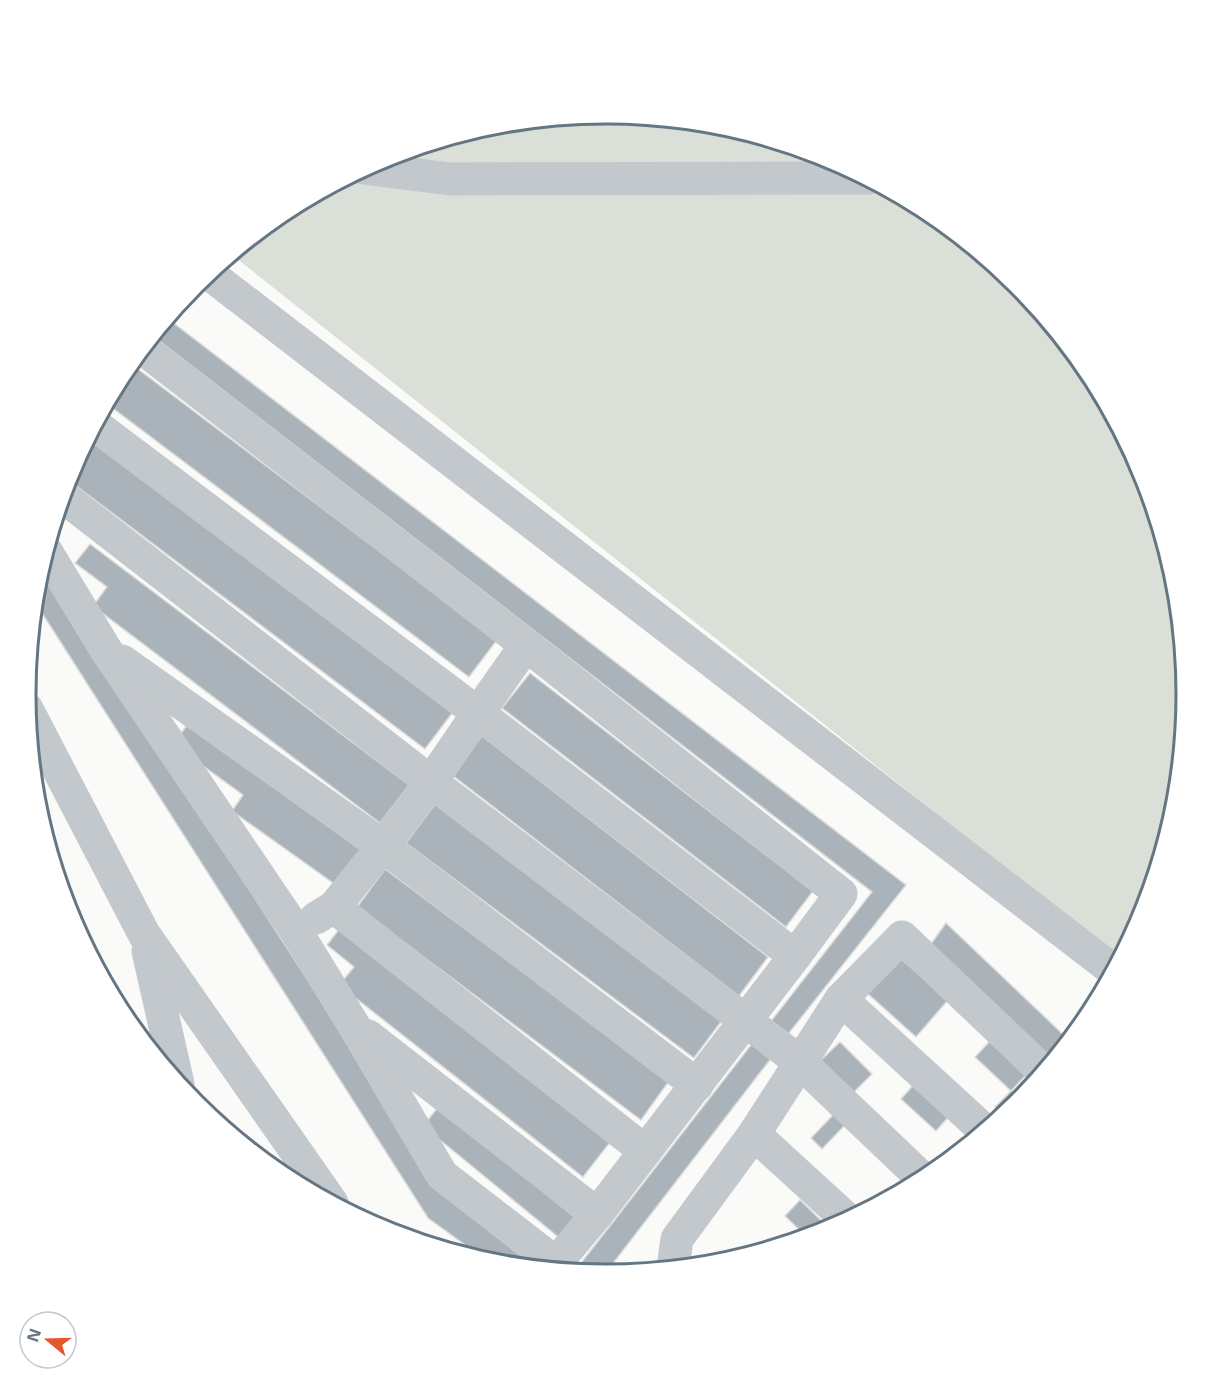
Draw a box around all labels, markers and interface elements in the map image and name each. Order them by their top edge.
north arrow [18,1310,78,1370]
text: N [21,1325,46,1345]

